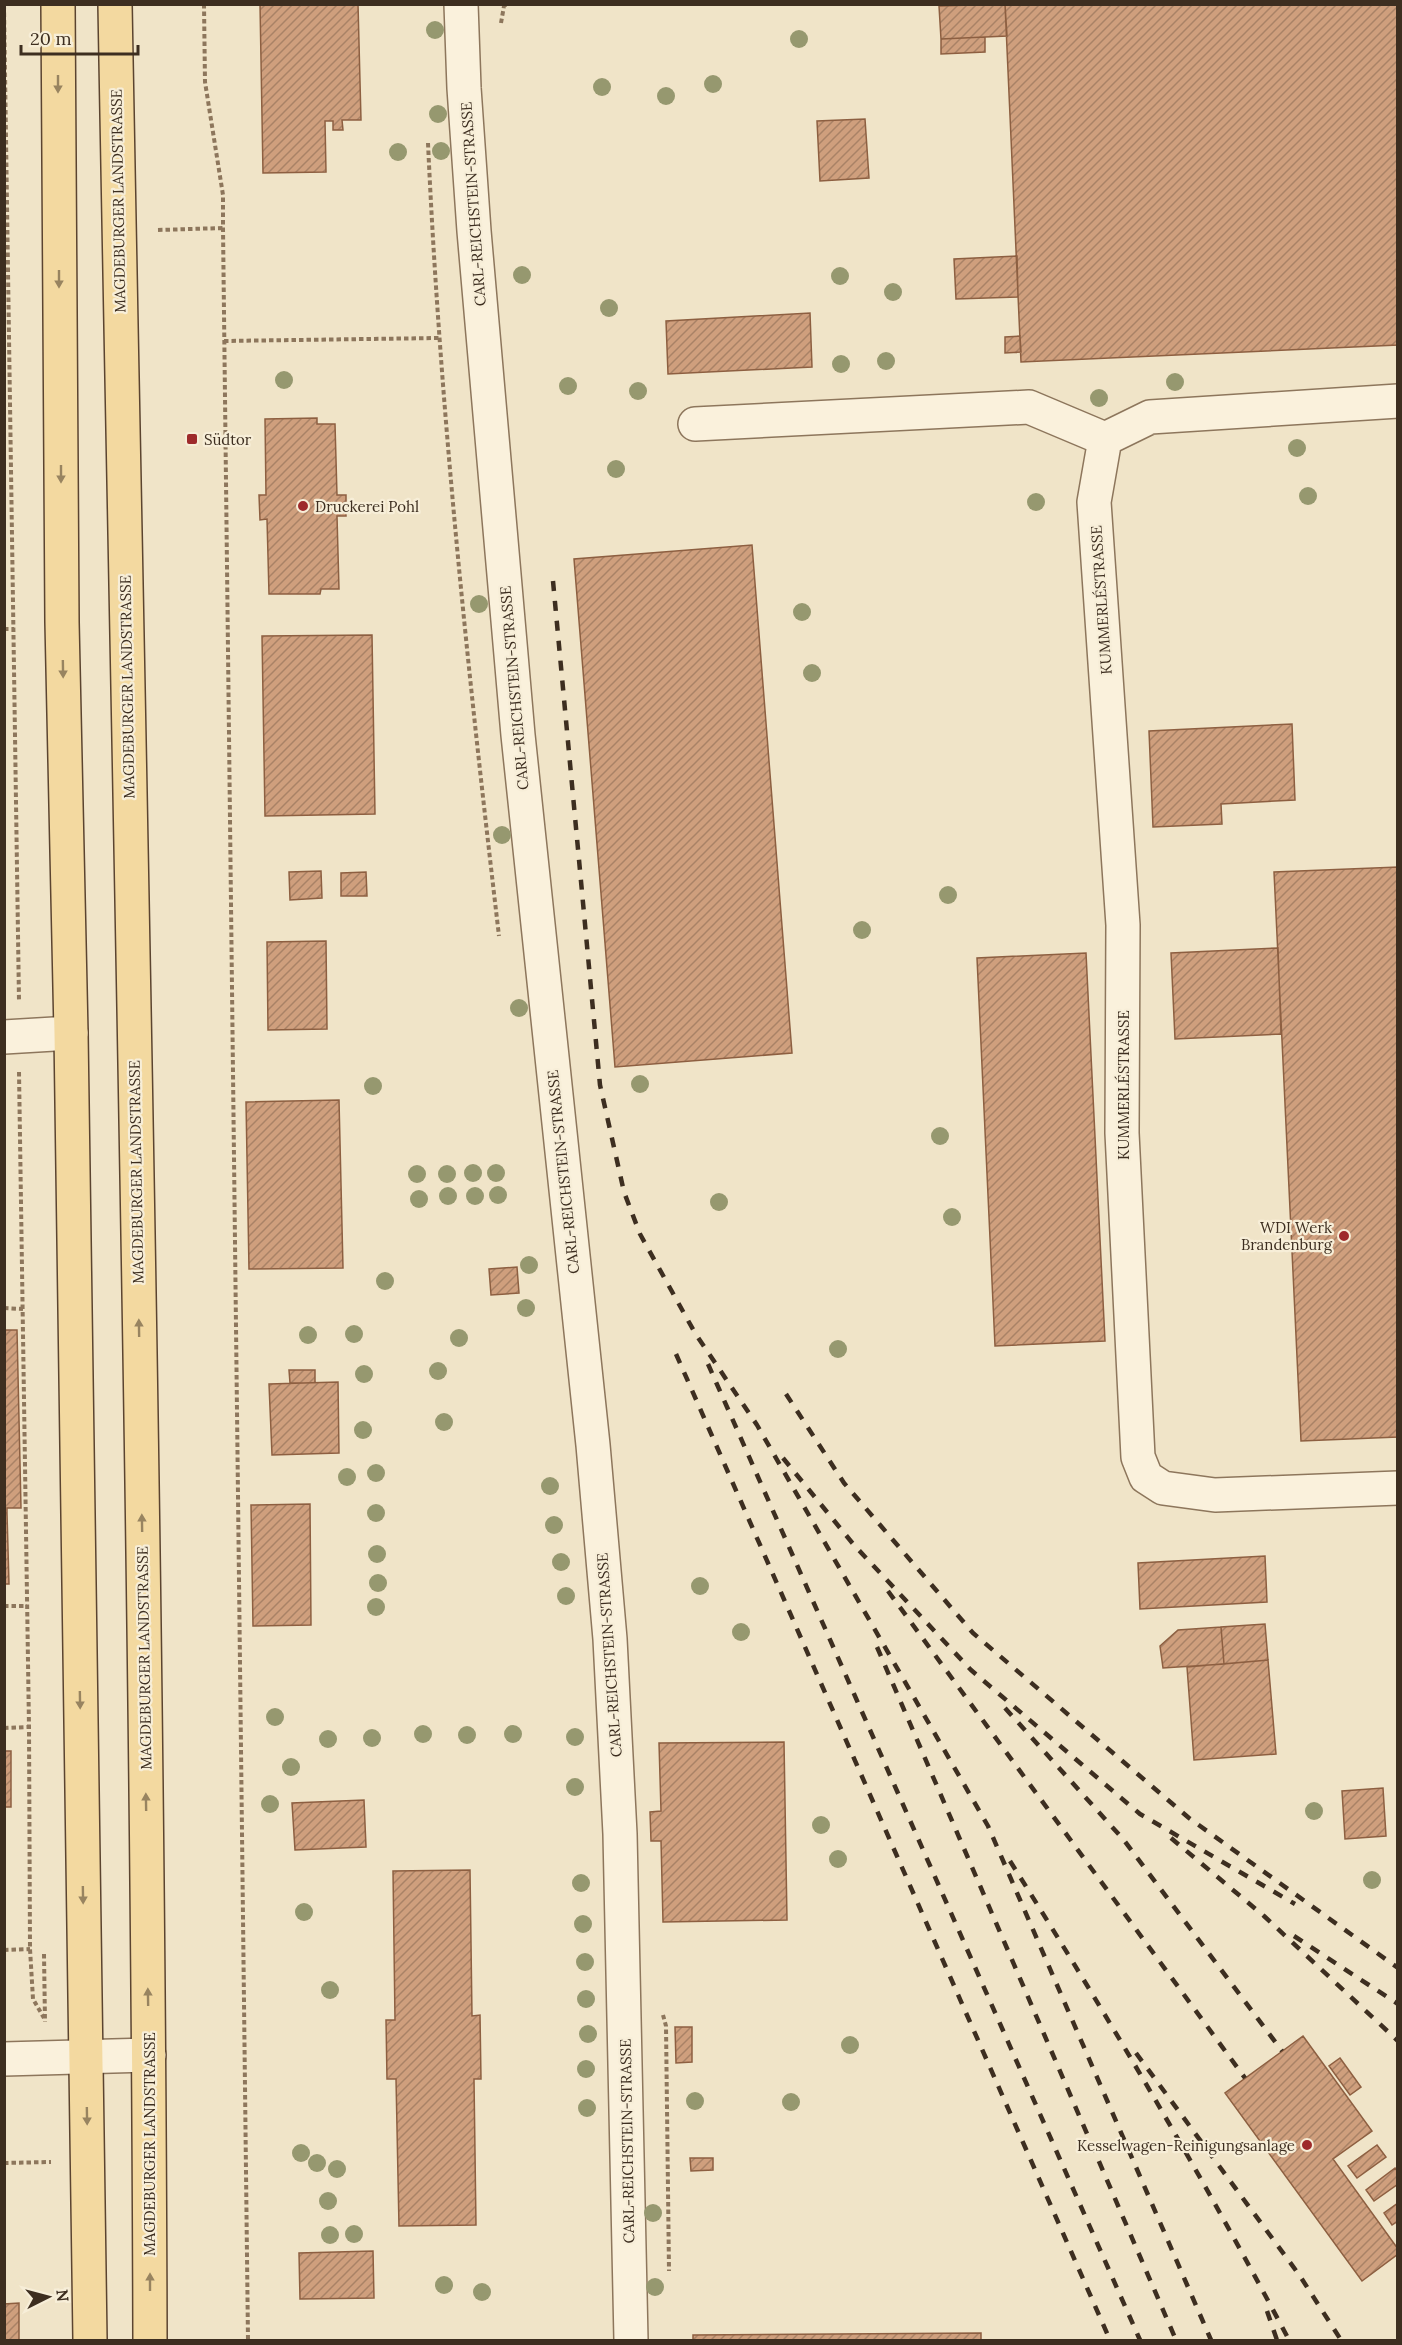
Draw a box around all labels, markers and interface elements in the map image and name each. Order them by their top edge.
scale bar [21,18,138,56]
text: 20 m [30,27,72,50]
one-way arrow [53,74,63,93]
street label: MAGDEBURGER LANDSTRASSE [107,89,129,313]
street label: CARL-REICHSTEIN-STRASSE [456,101,490,307]
one-way arrow [55,269,64,288]
place label: Südtor [204,430,252,449]
marker: Südtor [185,432,199,446]
one-way arrow [56,464,66,483]
place label: Druckerei Pohl [315,497,419,516]
marker: Druckerei Pohl [296,499,310,513]
street label: KUMMERLÉSTRASSE [1086,525,1116,675]
street label: MAGDEBURGER LANDSTRASSE [116,575,138,799]
street label: CARL-REICHSTEIN-STRASSE [496,585,532,791]
one-way arrow [58,659,67,678]
street label: KUMMERLÉSTRASSE [1114,1010,1133,1160]
street label: MAGDEBURGER LANDSTRASSE [125,1060,147,1284]
street label: CARL-REICHSTEIN-STRASSE [543,1069,583,1275]
place label: WDI Werk Brandenburg [1241,1218,1333,1254]
marker: WDI Werk Brandenburg [1337,1229,1351,1243]
one-way arrow [134,1318,144,1337]
one-way arrow [137,1513,147,1532]
street label: MAGDEBURGER LANDSTRASSE [133,1546,155,1770]
street label: CARL-REICHSTEIN-STRASSE [592,1552,626,1758]
one-way arrow [75,1691,85,1710]
one-way arrow [141,1792,151,1811]
one-way arrow [78,1886,88,1905]
one-way arrow [143,1987,153,2006]
street label: MAGDEBURGER LANDSTRASSE [140,2032,159,2256]
street label: CARL-REICHSTEIN-STRASSE [616,2038,638,2244]
one-way arrow [82,2106,91,2125]
place label: Kesselwagen-Reinigungsanlage [1077,2136,1295,2155]
marker: Kesselwagen-Reinigungsanlage [1300,2138,1314,2152]
north arrow [18,2267,78,2327]
one-way arrow [145,2273,155,2292]
text: N [52,2288,74,2303]

